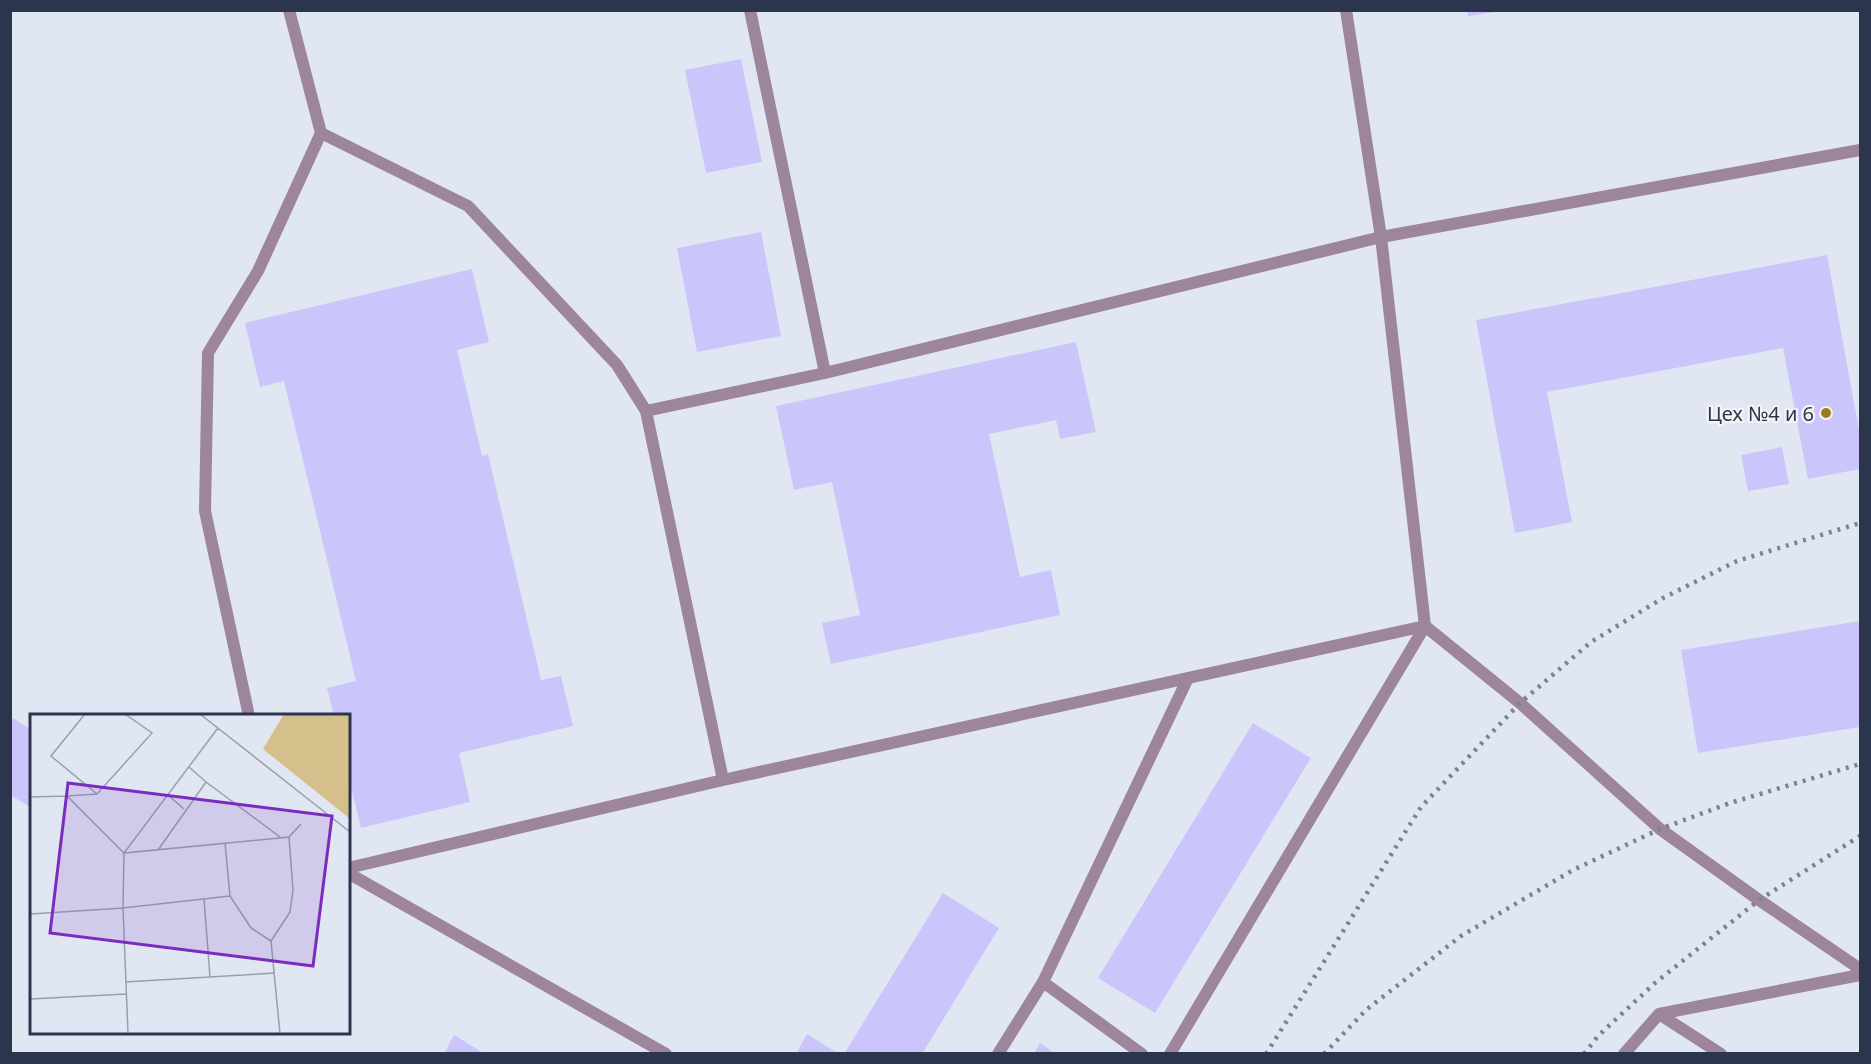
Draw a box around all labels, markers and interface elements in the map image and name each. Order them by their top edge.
place label: Цех №4 и 6 [1707,400,1814,427]
marker: Цех №4 и 6 [1819,406,1833,420]
inset map [30,714,350,1034]

